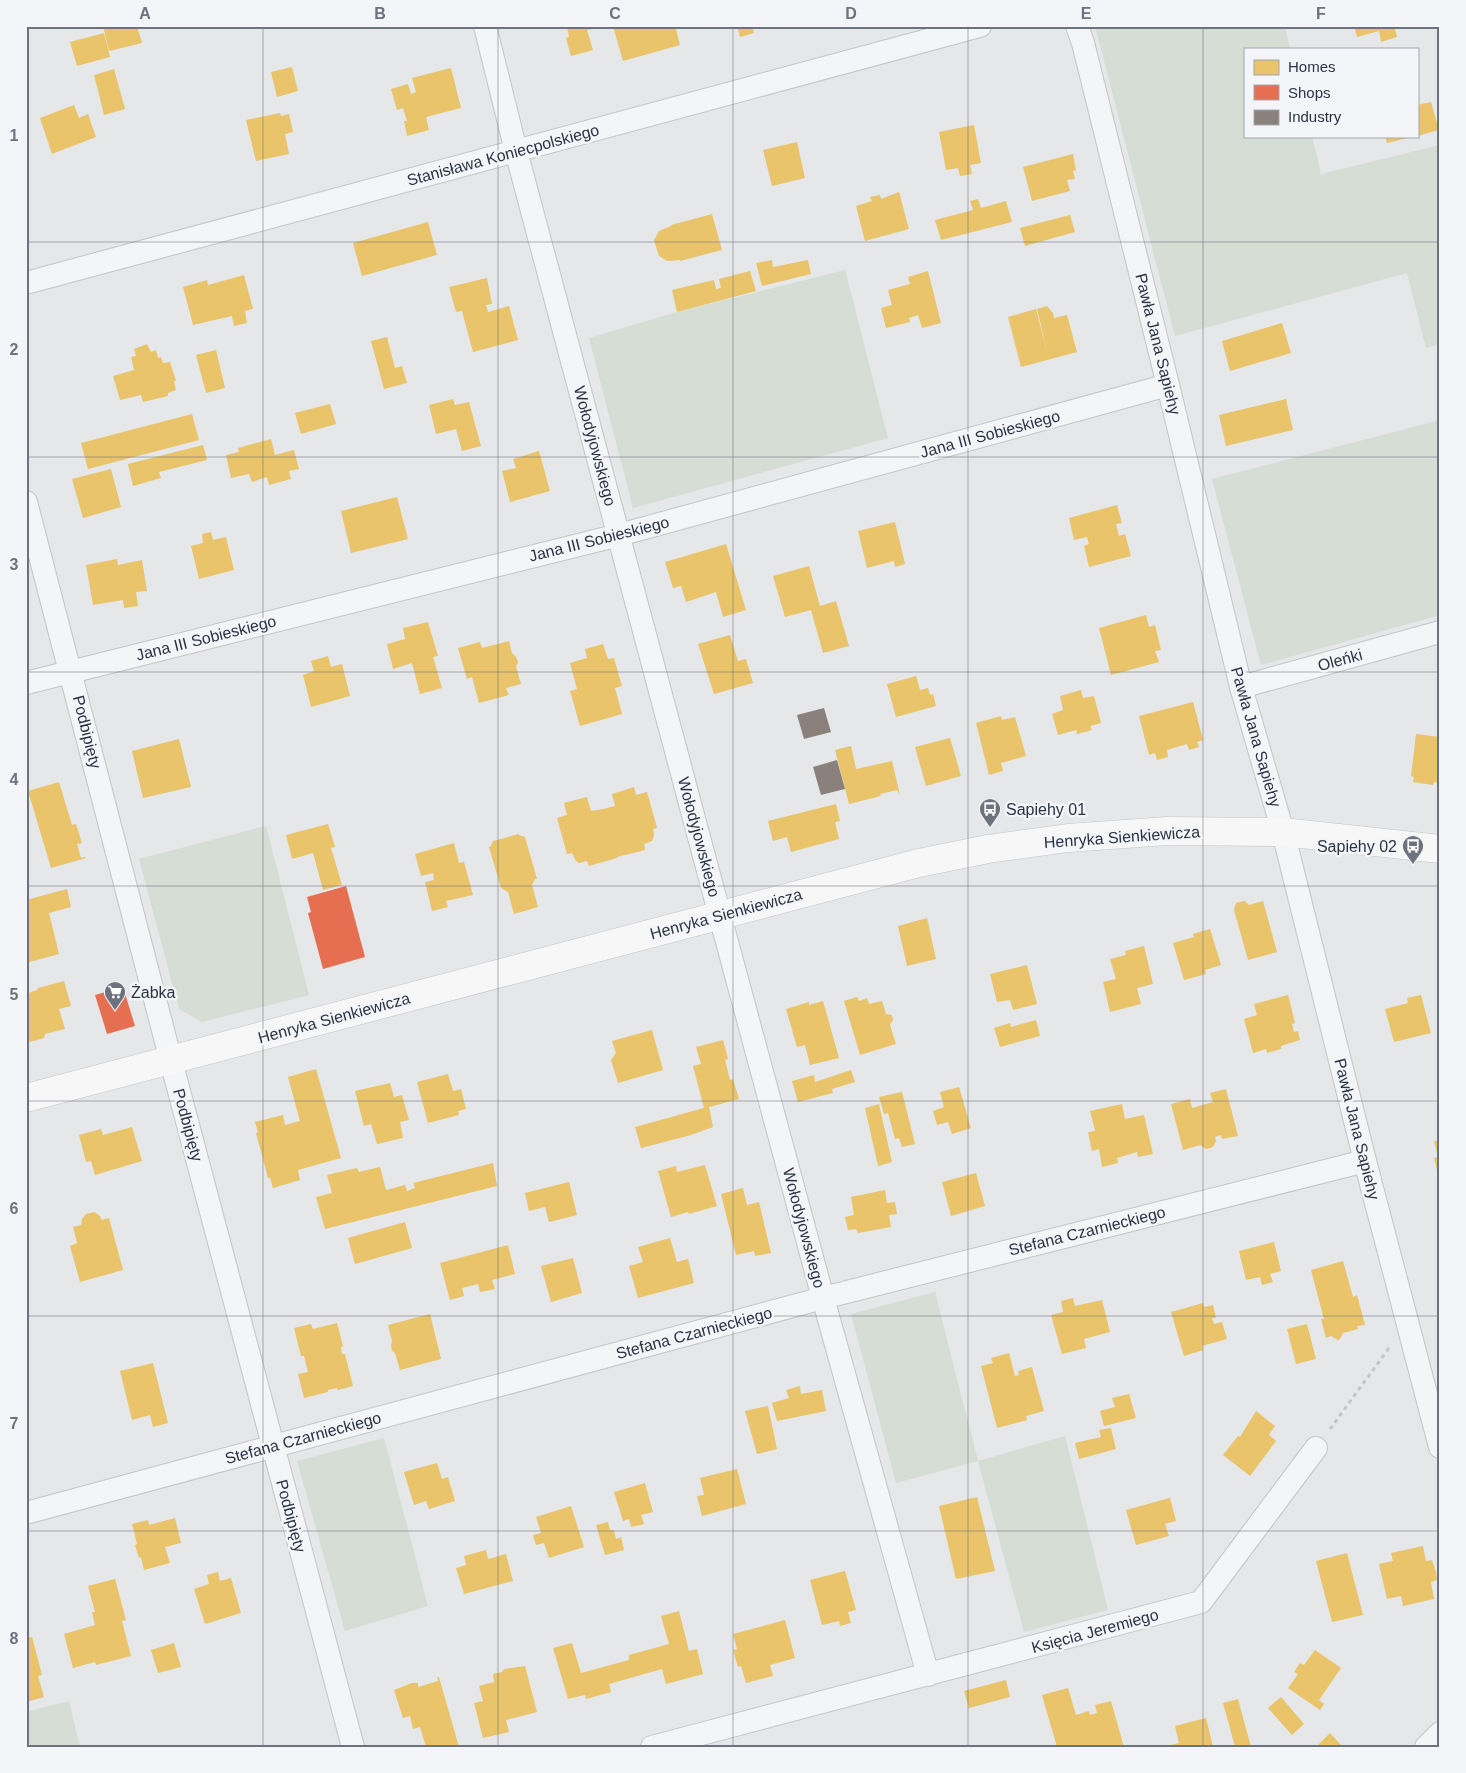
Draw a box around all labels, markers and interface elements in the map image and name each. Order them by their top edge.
text: A [139,5,151,22]
text: B [374,5,386,22]
text: C [609,5,621,22]
text: D [845,5,857,22]
text: E [1081,5,1092,22]
text: F [1316,5,1326,22]
legend [1244,48,1418,138]
text: Homes [1288,58,1336,75]
text: Shops [1288,84,1331,101]
text: Industry [1288,108,1342,125]
street label: Stanisława Koniecpolskiego [405,121,601,189]
text: 1 [10,127,19,144]
street label: Pawła Jana Sapiehy [1132,272,1184,416]
text: 2 [10,341,19,358]
street label: Wołodyjowskiego [571,384,619,508]
street label: Jana III Sobieskiego [918,407,1062,461]
street label: Jana III Sobieskiego [527,513,671,565]
text: 3 [10,556,19,573]
street label: Jana III Sobieskiego [134,612,278,664]
street label: Oleńki [1316,646,1364,674]
street label: Pawła Jana Sapiehy [1228,665,1284,809]
street label: Podbipięty [70,694,104,770]
text: 4 [10,771,19,788]
street label: Wołodyjowskiego [675,775,723,899]
bus stop icon: Sapiehy 01 [978,797,1002,828]
place label: Sapiehy 01 [1006,801,1086,818]
street label: Henryka Sienkiewicza [1043,823,1201,851]
bus stop icon: Sapiehy 02 [1401,834,1425,865]
place label: Sapiehy 02 [1317,838,1397,855]
street label: Henryka Sienkiewicza [648,886,804,942]
supermarket icon: Żabka [103,980,127,1011]
place label: Żabka [131,983,176,1001]
text: 5 [10,986,19,1003]
street label: Henryka Sienkiewicza [256,990,412,1046]
street label: Pawła Jana Sapiehy [1331,1057,1383,1201]
street label: Podbipięty [170,1087,206,1163]
street label: Wołodyjowskiego [780,1166,828,1290]
text: 6 [10,1200,19,1217]
street label: Stefana Czarnieckiego [1007,1203,1167,1259]
street label: Stefana Czarnieckiego [614,1304,774,1362]
street label: Stefana Czarnieckiego [223,1409,383,1467]
text: 7 [10,1415,19,1432]
street label: Podbipięty [273,1478,309,1554]
street label: Księcia Jeremiego [1030,1606,1160,1656]
text: 8 [10,1630,19,1647]

